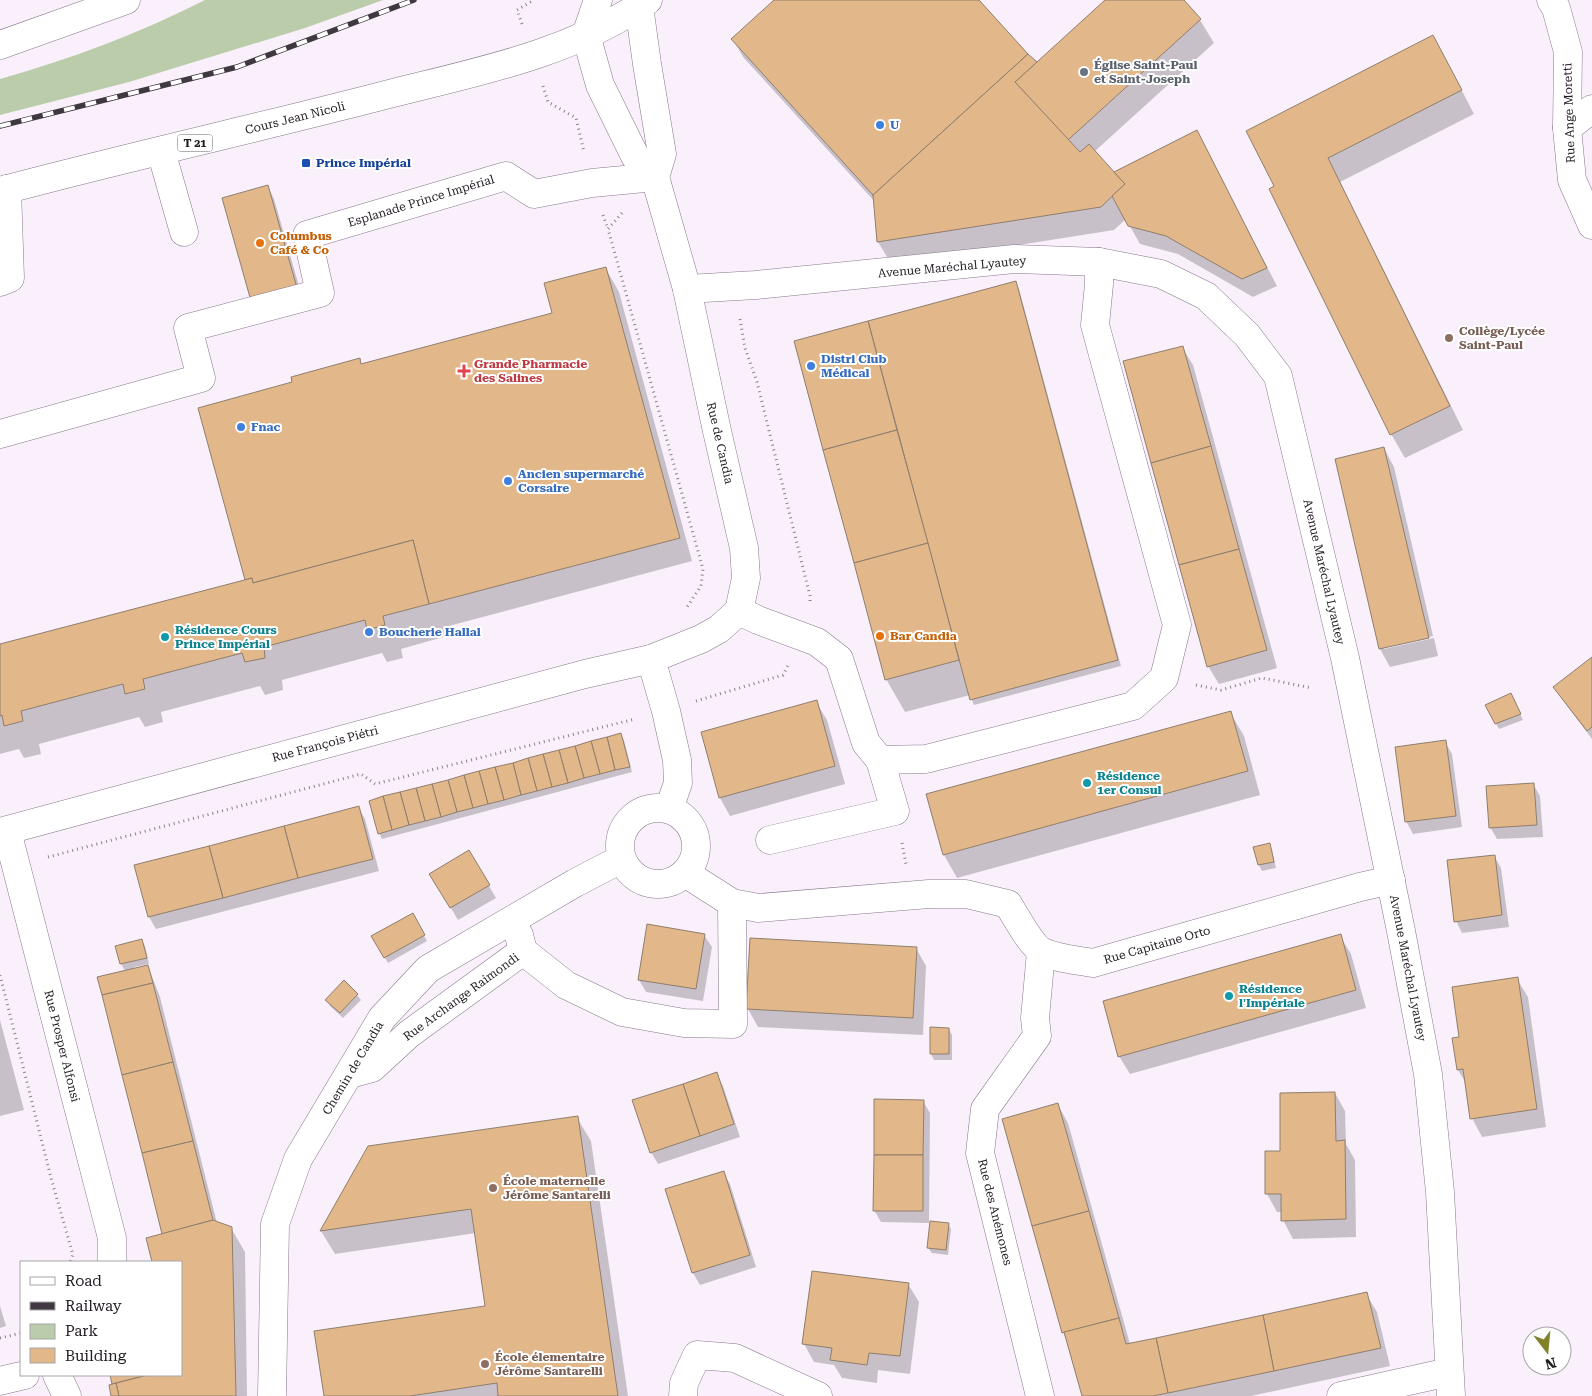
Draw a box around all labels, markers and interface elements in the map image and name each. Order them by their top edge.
place label: Église Saint-Paul et Saint-Joseph [1094,58,1197,86]
street label: Rue Ange Moretti [1560,62,1578,163]
marker: Église Saint-Paul et Saint-Joseph [1078,66,1090,78]
street label: Cours Jean Nicoli [244,99,347,137]
place label: U [890,118,899,132]
marker: U [874,119,886,131]
road number: T 21 [178,134,212,152]
place label: Prince Impérial [316,156,411,170]
marker: Prince Impérial [300,157,312,169]
street label: Esplanade Prince Impérial [346,172,496,230]
place label: Columbus Café & Co [270,229,332,257]
marker: Columbus Café & Co [254,237,266,249]
street label: Avenue Maréchal Lyautey [877,253,1028,280]
place label: Collège/Lycée Saint-Paul [1459,324,1545,352]
marker: Collège/Lycée Saint-Paul [1443,332,1455,344]
place label: Distri Club Médical [821,352,887,380]
place label: Grande Pharmacie des Salines [474,357,587,385]
marker: Distri Club Médical [805,360,817,372]
marker: Grande Pharmacie des Salines [458,365,470,377]
street label: Rue de Candia [704,401,736,486]
place label: Fnac [251,420,280,434]
marker: Fnac [235,421,247,433]
place label: Ancien supermarché Corsaire [518,467,644,495]
marker: Ancien supermarché Corsaire [502,475,514,487]
street label: Avenue Maréchal Lyautey [1300,498,1348,647]
place label: Résidence Cours Prince Impérial [175,623,277,651]
place label: Boucherie Hallal [379,625,481,639]
marker: Boucherie Hallal [363,626,375,638]
place label: Bar Candia [890,629,957,643]
marker: Bar Candia [874,630,886,642]
marker: Résidence Cours Prince Impérial [159,631,171,643]
street label: Rue François Piétri [270,723,380,765]
place label: Résidence 1er Consul [1097,769,1162,797]
marker: Résidence 1er Consul [1081,777,1093,789]
street label: Avenue Maréchal Lyautey [1387,894,1429,1043]
street label: Rue Capitaine Orto [1102,923,1212,967]
street label: Rue Archange Raimondi [401,950,522,1044]
place label: Résidence l'Impériale [1239,982,1305,1010]
street label: Rue Prosper Alfonsi [41,989,83,1104]
marker: Résidence l'Impériale [1223,990,1235,1002]
street label: Chemin de Candia [320,1018,387,1117]
street label: Rue des Anémones [975,1157,1015,1267]
place label: École maternelle Jérôme Santarelli [503,1174,611,1202]
marker: École maternelle Jérôme Santarelli [487,1182,499,1194]
legend [20,1261,182,1376]
text: Road [65,1272,102,1290]
text: Railway [65,1297,122,1315]
text: Park [65,1322,99,1340]
north arrow [1522,1326,1572,1376]
text: Building [65,1347,127,1365]
place label: École élementaire Jérôme Santarelli [495,1350,604,1378]
text: N [1543,1354,1558,1373]
marker: École élementaire Jérôme Santarelli [479,1358,491,1370]

